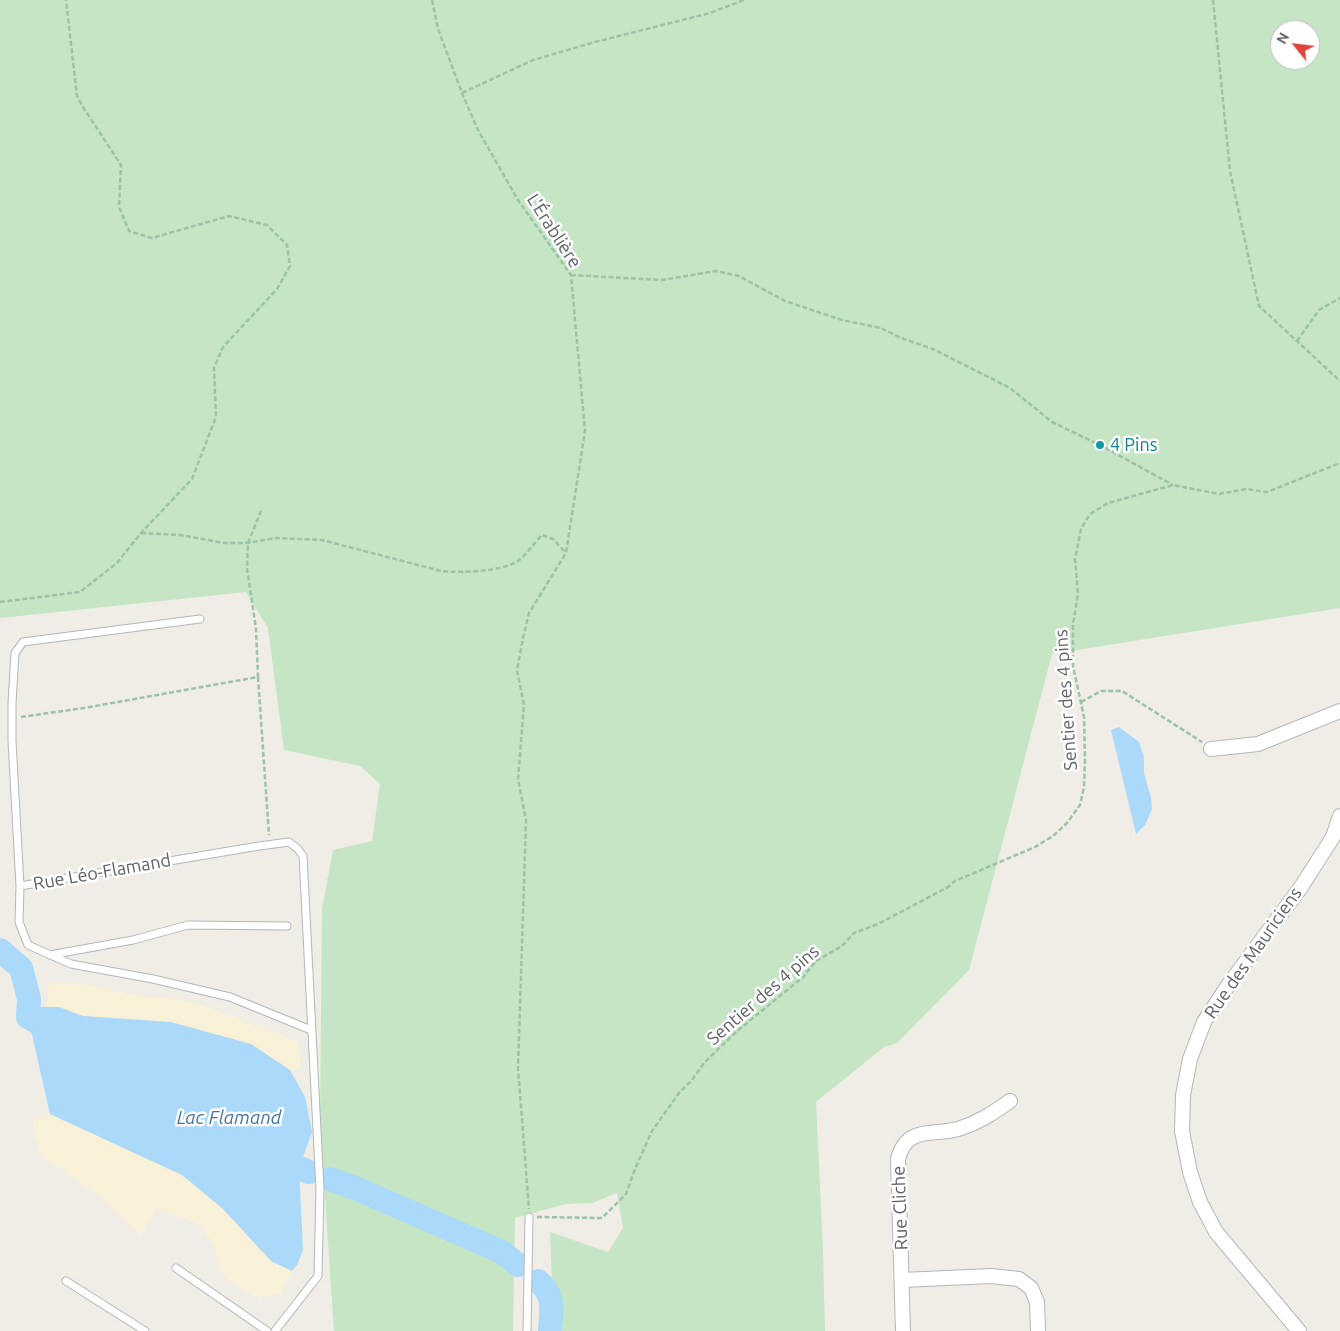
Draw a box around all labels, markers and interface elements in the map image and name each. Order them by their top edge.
north arrow [1270,20,1320,70]
text: N [1273,30,1292,47]
street label: L'Érablière [522,190,586,272]
place label: 4 Pins [1110,434,1158,456]
marker: 4 Pins [1094,439,1106,451]
street label: Sentier des 4 pins [1050,629,1082,771]
street label: Rue Léo-Flamand [31,849,173,895]
street label: Rue des Mauriciens [1200,883,1306,1023]
street label: Sentier des 4 pins [702,940,824,1050]
water label: Lac Flamand [177,1107,281,1129]
street label: Rue Cliche [888,1166,912,1250]

